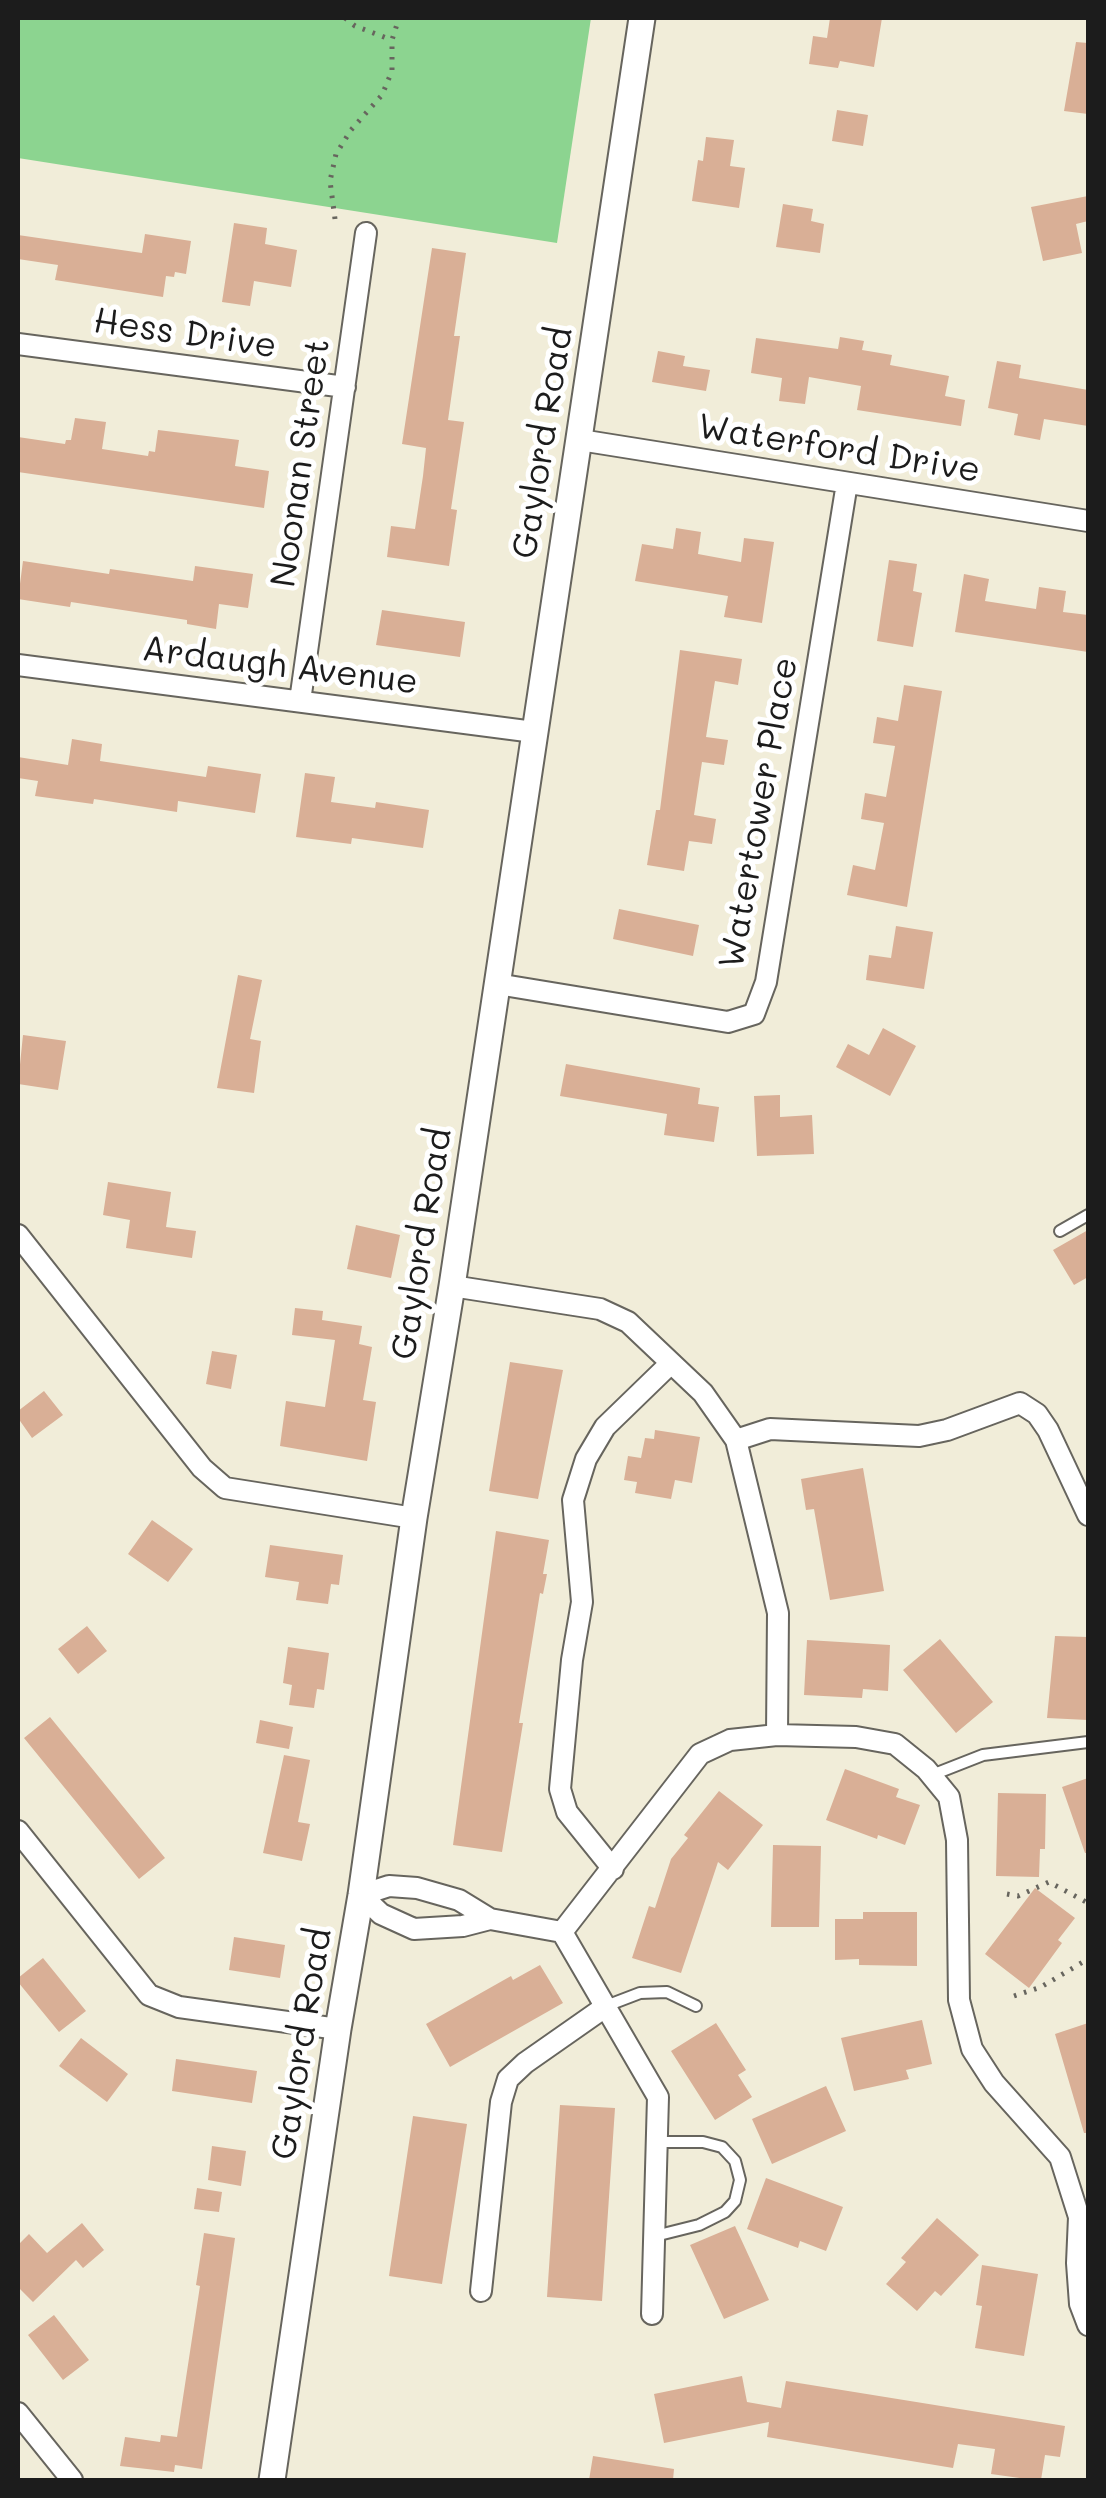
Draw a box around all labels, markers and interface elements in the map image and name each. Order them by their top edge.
street label: Hess Drive [91,300,279,368]
street label: Gaylord Road [504,324,582,562]
street label: Noonan Street [263,336,339,590]
street label: Waterford Drive [695,406,983,492]
street label: Ardaugh Avenue [140,628,420,704]
street label: Watertower Place [711,654,807,972]
street label: Gaylord Road [383,1125,461,1363]
street label: Gaylord Road [263,1925,341,2163]

